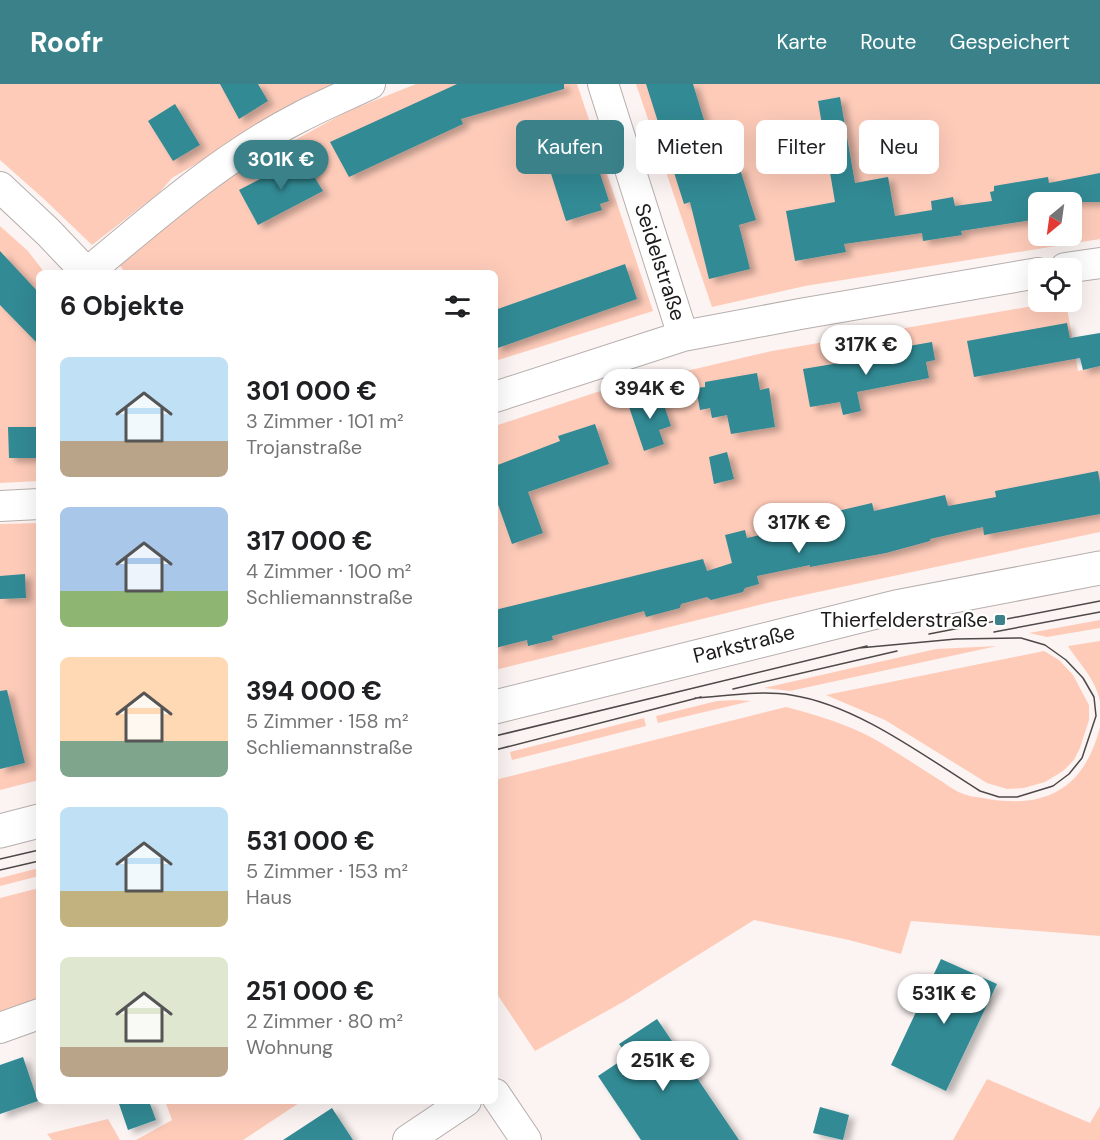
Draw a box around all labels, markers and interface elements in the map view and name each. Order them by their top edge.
text: Roofr [30,24,103,61]
text: Karte [776,28,827,56]
text: Route [860,28,916,56]
text: Gespeichert [949,28,1070,56]
chip: Kaufen [516,120,624,174]
chip: Mieten [636,120,744,174]
chip: Filter [756,120,847,174]
chip: Neu [859,120,939,174]
pin: 301K € [232,140,330,191]
text: 301K € [248,146,314,172]
north arrow [1028,192,1082,246]
map controls [1028,192,1082,312]
street label: Seidelstraße [628,200,692,324]
button: locate [1028,258,1082,312]
text: 6 Objekte [60,289,184,323]
icon: filters [441,290,474,323]
pin: 317K € [817,325,915,376]
text: 317K € [834,331,898,357]
pin: 394K € [601,369,699,420]
text: 301 000 € [246,374,377,408]
text: 394K € [615,375,685,401]
icon: home [108,381,180,453]
text: 3 Zimmer · 101 m² [246,408,404,434]
text: Trojanstraße [246,434,362,460]
pin: 317K € [750,503,848,554]
text: 317K € [767,509,831,535]
text: 317 000 € [246,524,373,558]
icon: home [108,531,180,603]
text: 4 Zimmer · 100 m² [246,558,411,584]
text: Schliemannstraße [246,584,413,610]
place label: Thierfelderstraße [820,606,988,634]
marker: Thierfelderstraße [993,613,1007,627]
street label: Parkstraße [690,618,798,670]
text: 394 000 € [246,674,382,708]
icon: home [108,681,180,753]
text: 5 Zimmer · 158 m² [246,708,408,734]
text: Schliemannstraße [246,734,413,760]
text: 531 000 € [246,824,375,858]
icon: home [108,831,180,903]
text: 5 Zimmer · 153 m² [246,858,408,884]
text: Haus [246,884,292,910]
text: 251 000 € [246,974,374,1008]
pin: 531K € [895,974,993,1025]
text: 531K € [911,980,977,1006]
icon: home [108,981,180,1053]
text: 2 Zimmer · 80 m² [246,1008,403,1034]
text: Wohnung [246,1034,333,1060]
pin: 251K € [614,1041,712,1092]
text: 251K € [631,1047,695,1073]

